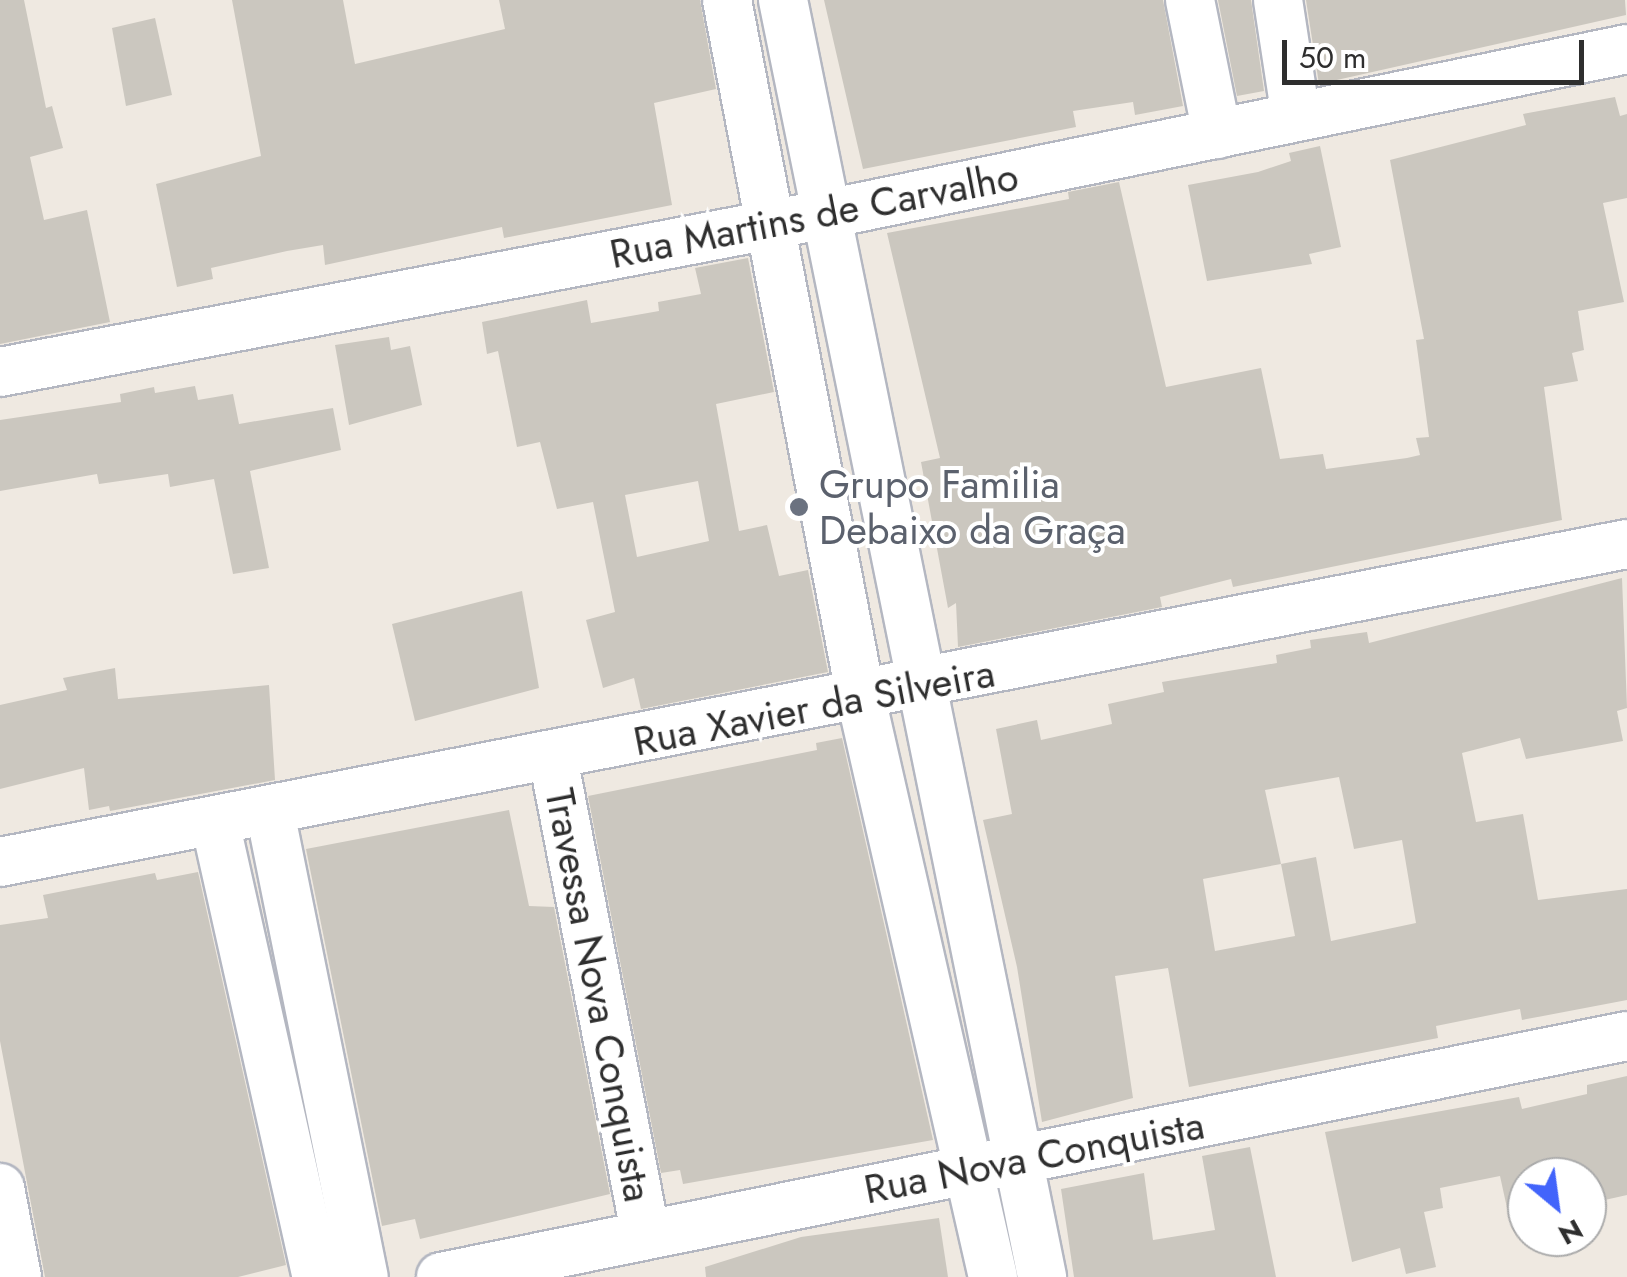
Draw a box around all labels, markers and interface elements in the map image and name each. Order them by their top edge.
scale bar [1287,20,1590,82]
text: 50 m [1299,36,1366,79]
street label: Rua Martins de Carvalho [606,152,1022,278]
place label: Grupo Familia Debaixo da Graça [819,460,1126,554]
marker: Grupo Familia Debaixo da Graça [788,496,810,518]
street label: Rua Xavier da Silveira [629,648,999,766]
street label: Travessa Nova Conquista [535,784,663,1206]
street label: Rua Nova Conquista [860,1101,1208,1213]
north arrow [1507,1157,1607,1257]
text: N [1551,1209,1590,1255]

